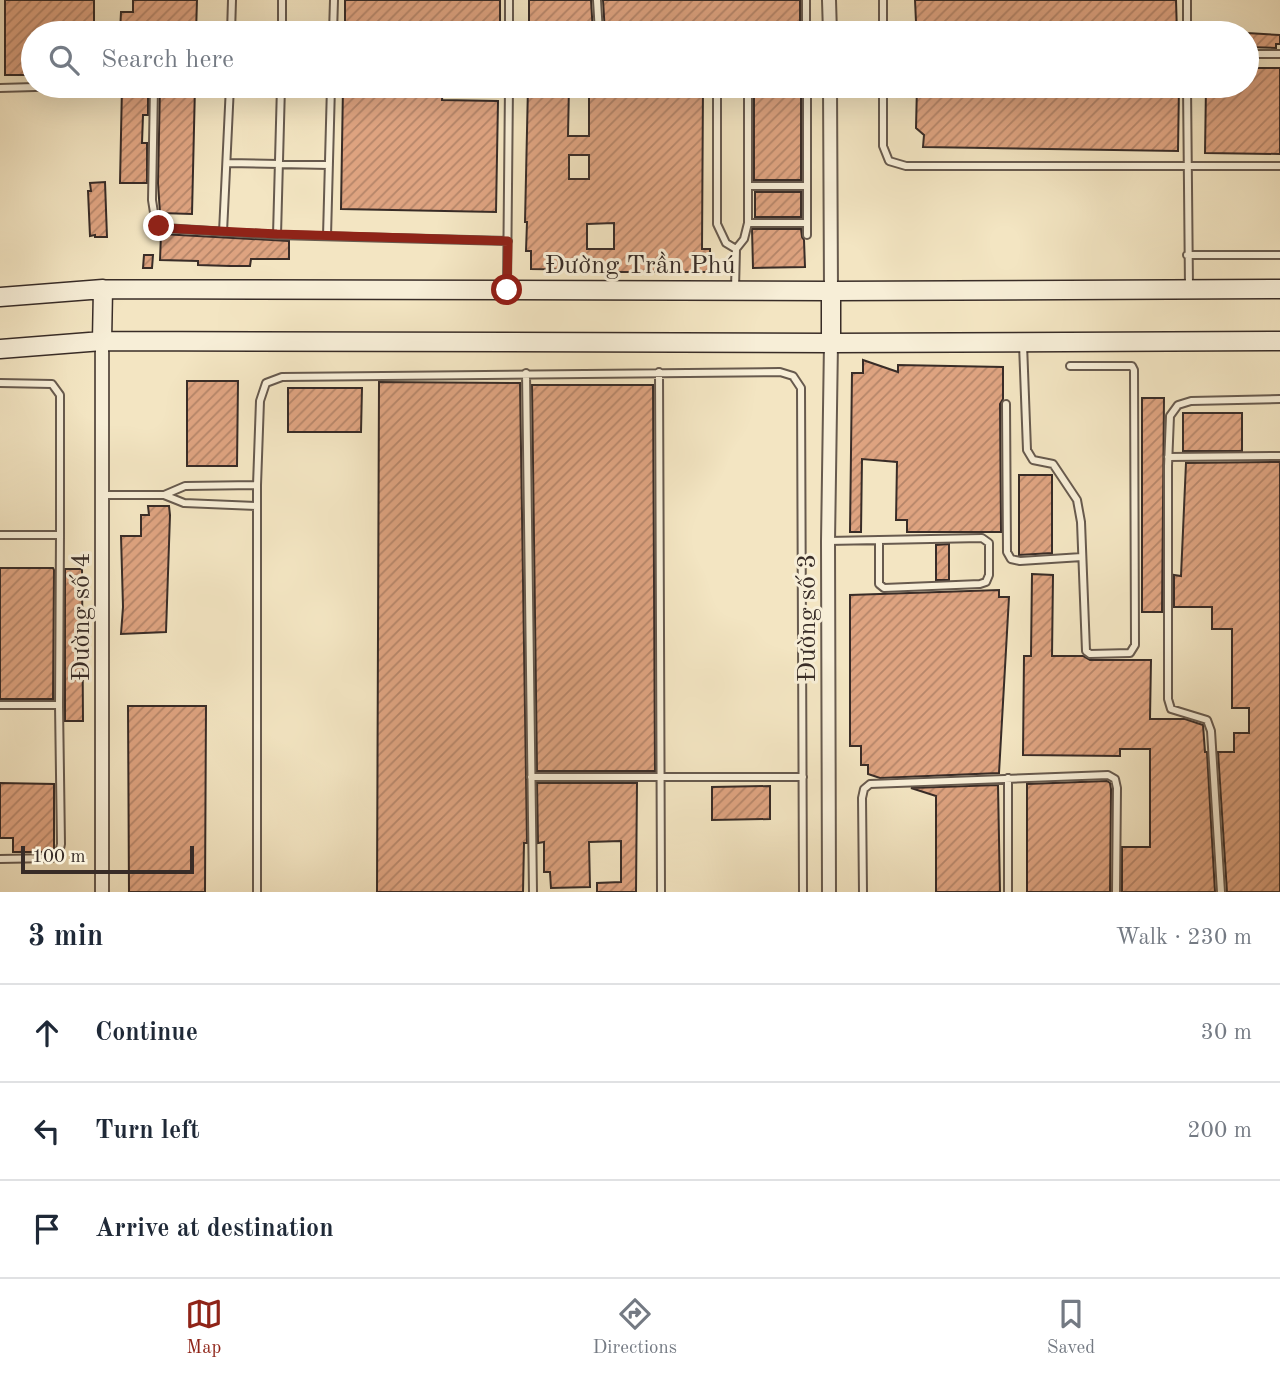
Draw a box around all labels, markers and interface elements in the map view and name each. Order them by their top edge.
search box [21,21,1259,98]
icon: search [45,41,83,79]
text: Search here [101,47,234,73]
route end [143,210,174,241]
street label: Đường Trần Phú [544,251,736,279]
route start [491,274,522,305]
street label: Đường số 4 [69,553,95,681]
street label: Đường số 3 [795,554,821,682]
scale bar [21,843,194,875]
text: 100 m [32,848,85,867]
text: 3 min [28,922,103,952]
text: Walk · 230 m [1116,926,1252,949]
icon: ahead [28,1014,66,1052]
text: Continue [95,1020,198,1046]
text: 30 m [1201,1021,1252,1044]
icon: left [28,1112,66,1150]
text: Turn left [95,1118,200,1144]
text: 200 m [1187,1119,1252,1142]
icon: arrive [28,1210,66,1248]
text: Arrive at destination [95,1216,334,1242]
tab: Map [185,1295,223,1360]
tab: Directions [593,1295,677,1360]
tab: Saved [1047,1295,1095,1360]

